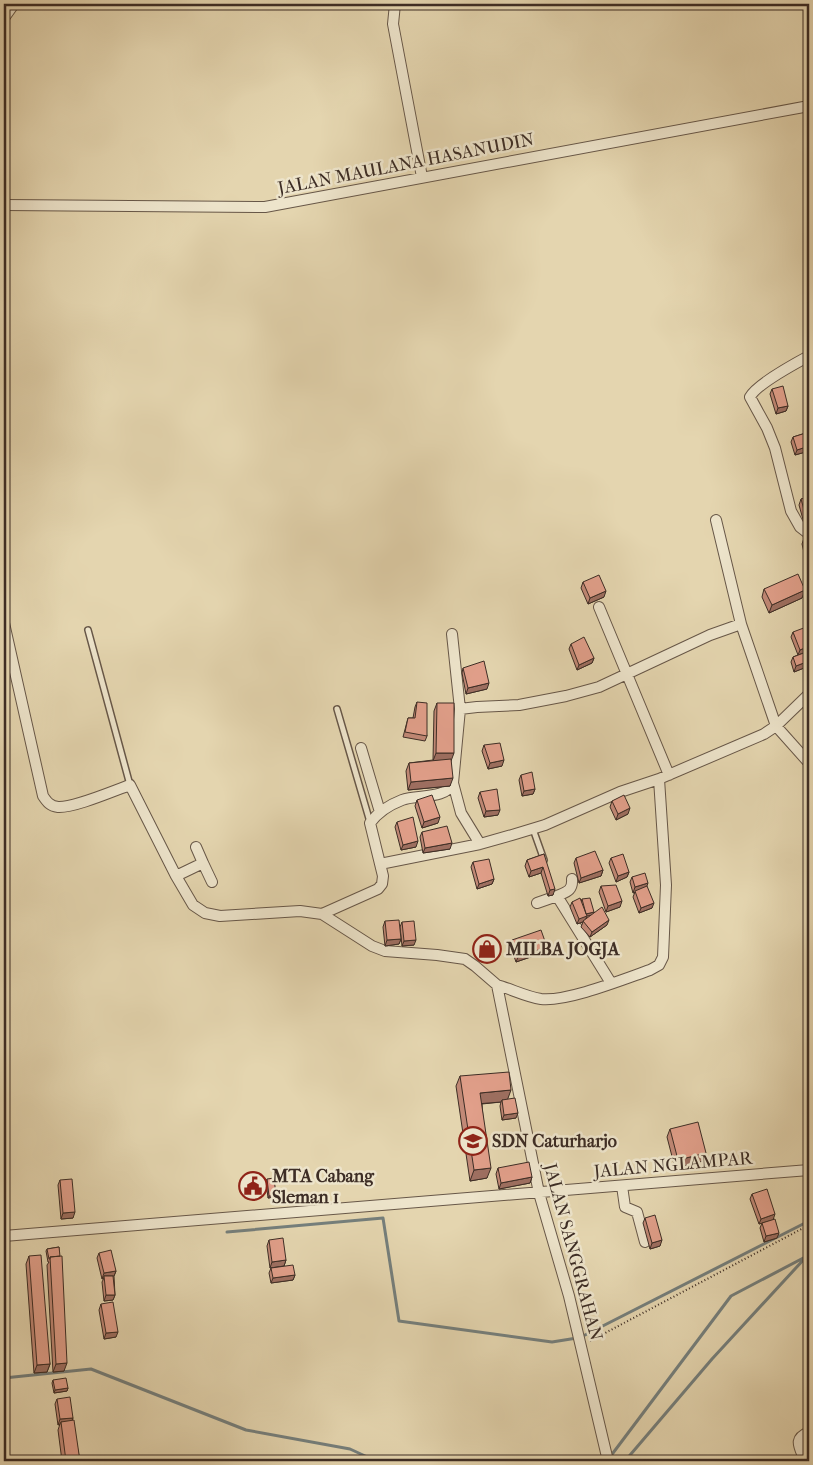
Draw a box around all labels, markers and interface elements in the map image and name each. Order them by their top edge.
street label: JALAN MAULANA HASANUDIN [274,129,536,200]
shop icon: MILBA JOGJA [472,934,502,964]
place label: MILBA JOGJA [505,939,621,960]
school or university icon: SDN Caturharjo [458,1126,488,1156]
place label: SDN Caturharjo [492,1131,617,1152]
street label: JALAN NGLAMPAR [591,1148,754,1183]
street label: JALAN SANGGRAHAN [539,1159,607,1343]
place label: MTA Cabang Sleman 1 [271,1166,375,1208]
public building icon: MTA Cabang Sleman 1 [238,1171,268,1201]

